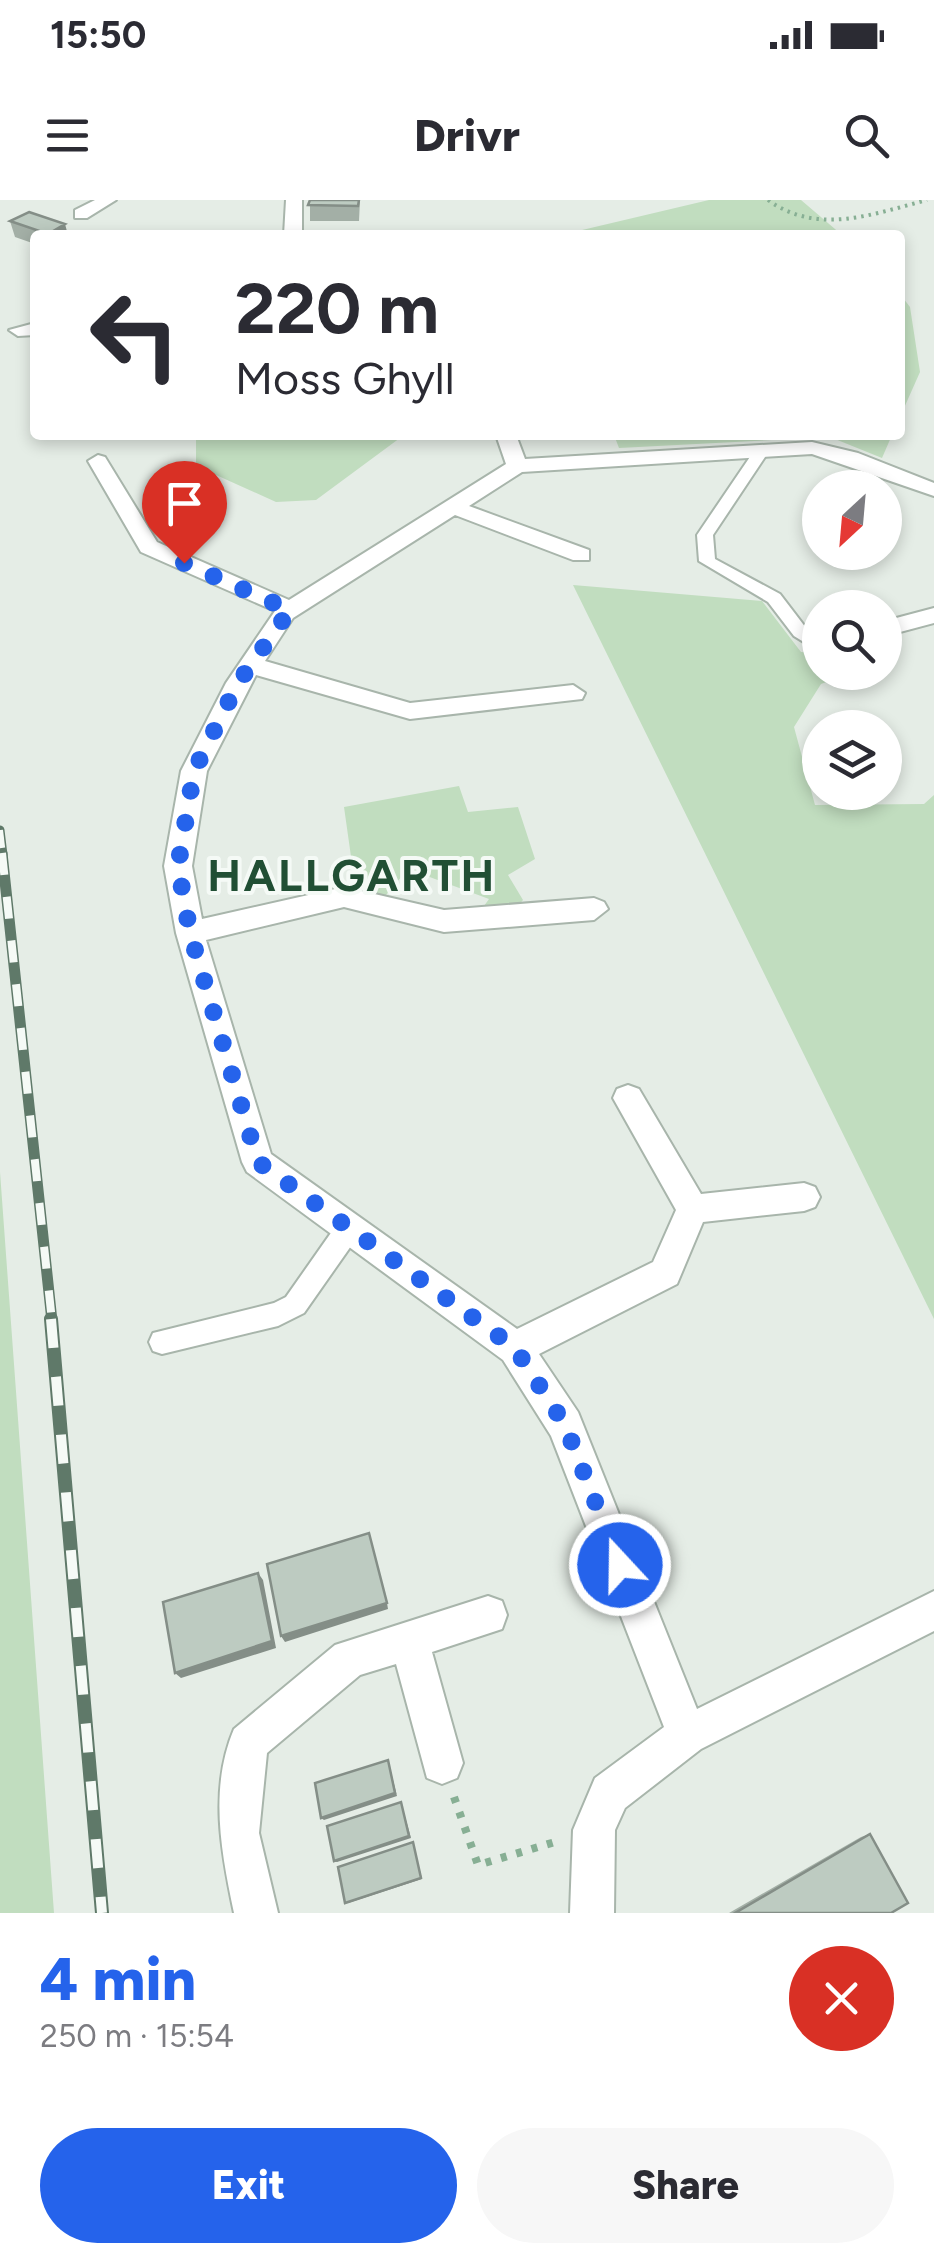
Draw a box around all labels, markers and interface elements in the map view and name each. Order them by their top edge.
text: 15:50 [50,12,146,58]
icon: menu [40,108,95,163]
text: Drivr [414,108,520,162]
icon: search [839,108,894,163]
text: 220 m [235,266,439,351]
icon: left [70,270,200,400]
text: Moss Ghyll [235,351,455,405]
pin [142,461,227,564]
north arrow [802,470,902,570]
map controls [802,470,902,810]
icon: arrive [157,476,212,531]
button: search [802,590,902,690]
button: layers [802,710,902,810]
district label: HALLGARTH [207,848,497,902]
position arrow [568,1513,672,1617]
text: 4 min [40,1943,196,2015]
button: close [789,1946,894,2051]
text: 250 m · 15:54 [40,2017,234,2055]
button: Exit [40,2128,457,2243]
button: Share [477,2128,894,2243]

